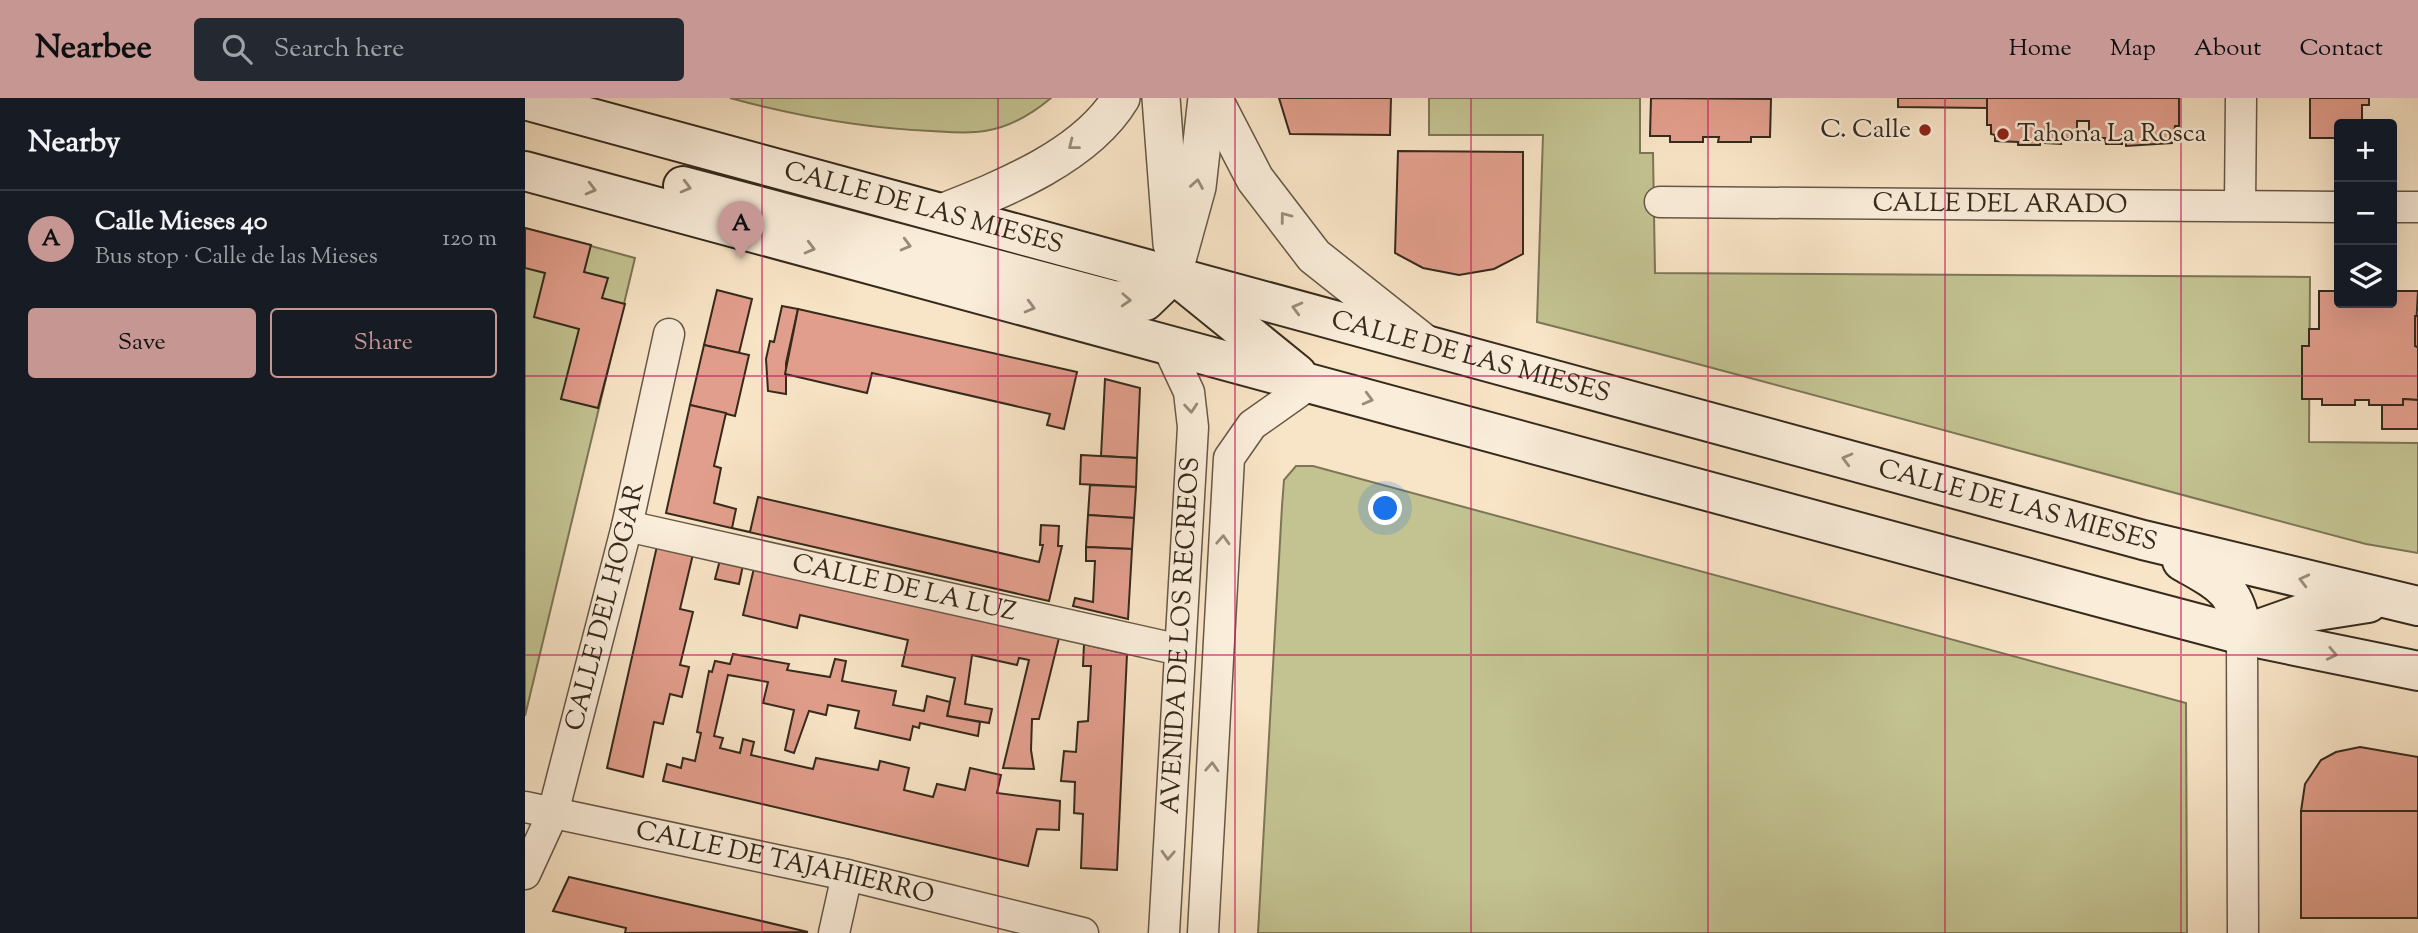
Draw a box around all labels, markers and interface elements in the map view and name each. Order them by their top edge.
search box [194,18,684,81]
text: Nearbee [35,25,152,73]
icon: search [218,30,256,68]
text: Search here [274,31,404,68]
text: Home [2009,32,2072,66]
text: Map [2110,32,2156,66]
text: About [2194,32,2261,66]
text: Contact [2299,32,2383,66]
place label: C. Calle [1820,112,1911,149]
place label: Tahona La Rosca [2017,116,2206,153]
map controls [2334,119,2397,308]
button: + [2334,119,2397,182]
text: Nearby [28,122,120,165]
marker: C. Calle [1917,122,1933,138]
marker: Tahona La Rosca [1995,126,2011,142]
one-way arrow [1068,137,1081,150]
street label: CALLE DE LAS MIESES [780,153,1067,264]
one-way arrow [1189,178,1204,190]
one-way arrow [680,179,692,193]
one-way arrow [585,180,597,195]
button: − [2334,182,2397,245]
street label: CALLE DEL ARADO [1872,185,2128,224]
pin: A [718,201,764,259]
text: Calle Mieses 40 [95,204,267,241]
one-way arrow [1280,212,1293,224]
text: A [42,223,60,256]
text: 120 m [442,223,497,256]
one-way arrow [900,237,912,251]
one-way arrow [804,240,816,254]
text: Bus stop · Calle de las Mieses [95,241,378,274]
button: layers [2334,245,2397,308]
one-way arrow [1121,293,1132,308]
one-way arrow [1024,299,1036,314]
one-way arrow [1291,302,1303,316]
street label: CALLE DE LAS MIESES [1327,302,1614,413]
button: Save [28,308,256,378]
button: Share [270,308,497,378]
one-way arrow [1362,391,1374,406]
one-way arrow [1183,403,1198,414]
street label: CALLE DE LAS MIESES [1874,450,2161,561]
one-way arrow [1841,453,1853,467]
street label: AVENIDA DE LOS RECREOS [1152,456,1210,815]
street label: CALLE DEL HOGAR [556,479,655,735]
your location [1368,491,1402,525]
one-way arrow [1215,534,1230,545]
street label: CALLE DE LA LUZ [789,545,1020,631]
one-way arrow [2298,574,2310,588]
one-way arrow [2326,645,2338,660]
one-way arrow [1204,761,1219,772]
street label: CALLE DE TAJAHIERRO [632,812,938,914]
one-way arrow [1161,850,1176,861]

